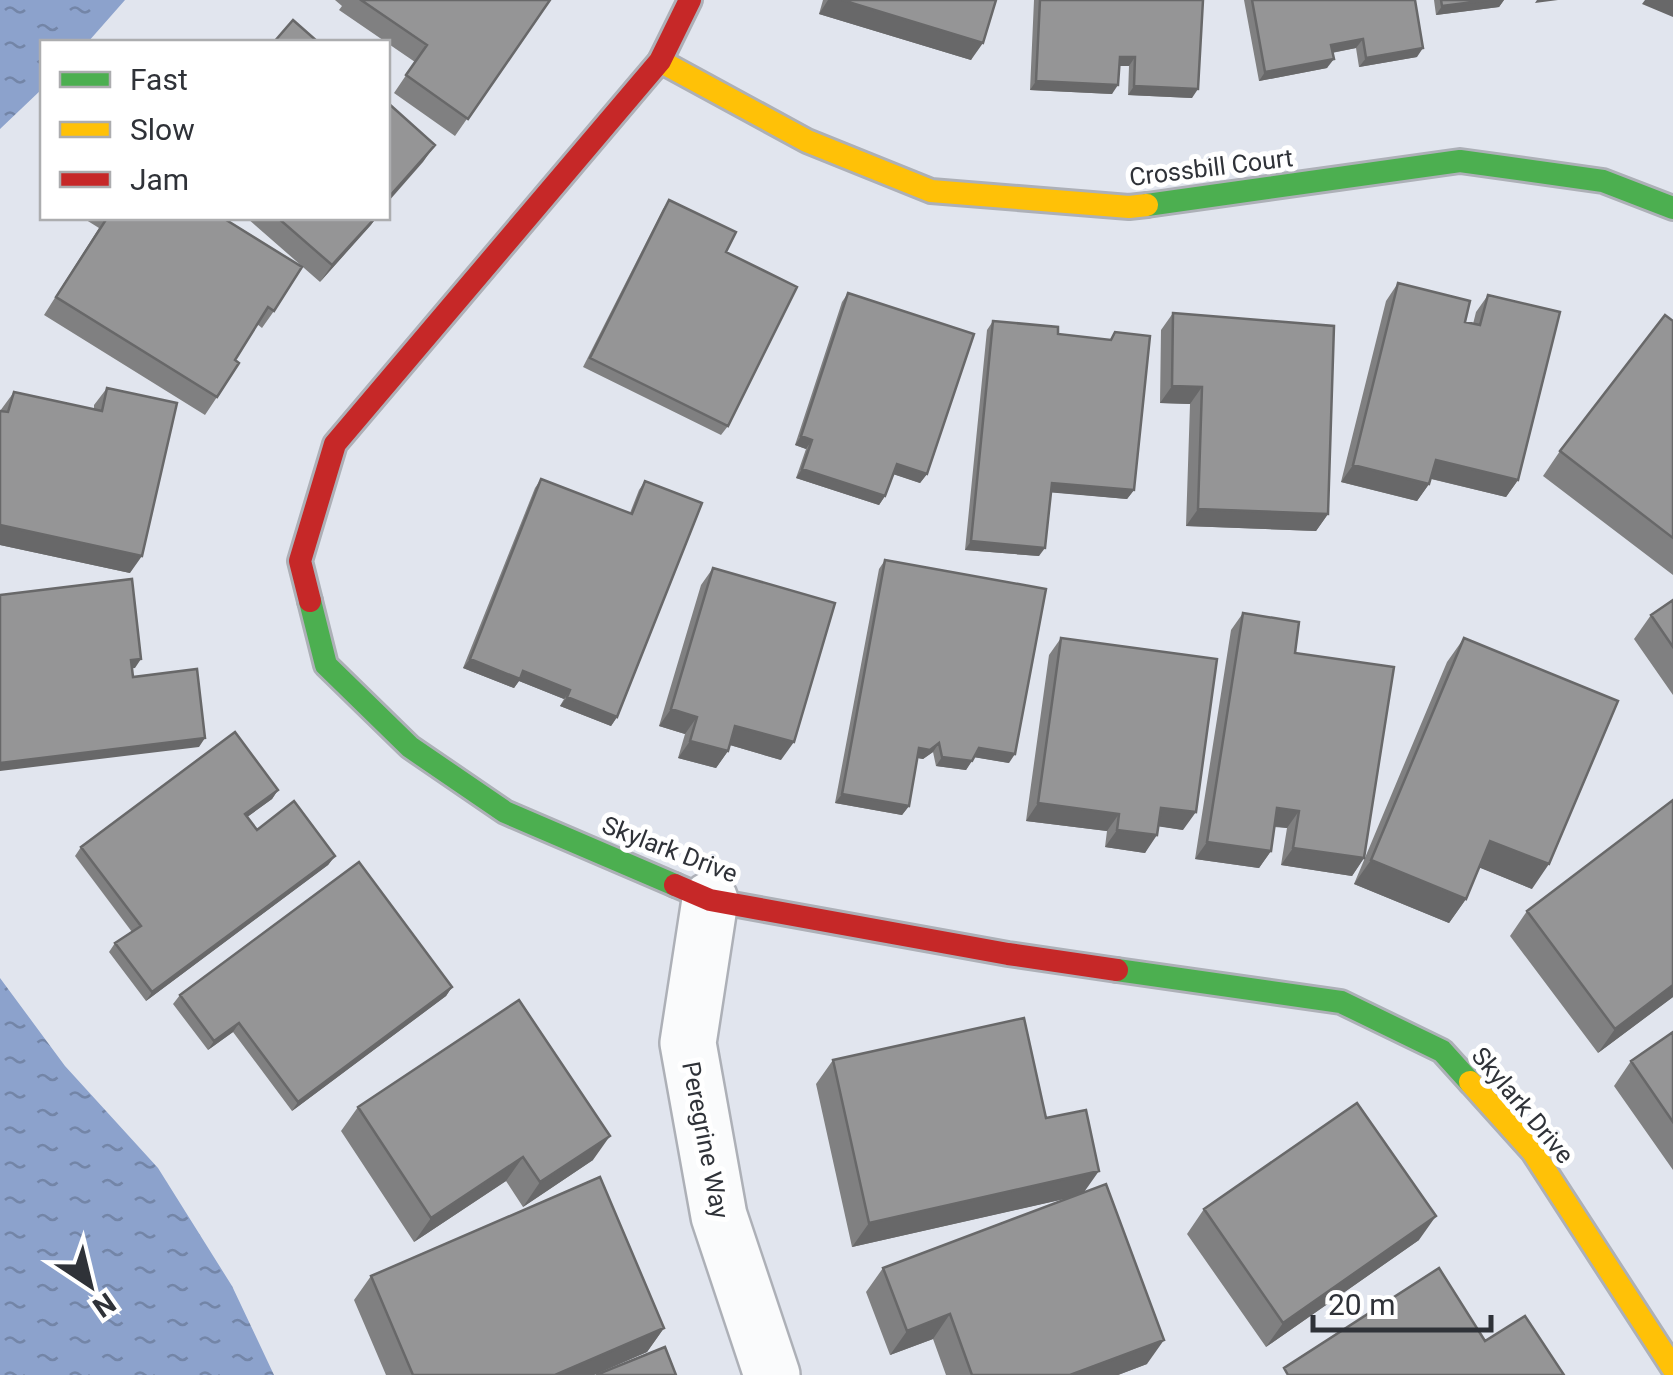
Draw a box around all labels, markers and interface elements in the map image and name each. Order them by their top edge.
legend [40,40,390,220]
text: Fast [130,62,188,97]
text: Slow [130,112,195,147]
street label: Crossbill Court [1128,143,1295,192]
text: Jam [130,162,189,197]
street label: Skylark Drive [598,810,742,889]
street label: Skylark Drive [1466,1041,1580,1169]
street label: Peregrine Way [676,1059,735,1221]
north arrow [40,1235,140,1335]
scale bar [1313,1270,1490,1332]
text: N [86,1286,122,1324]
text: 20 m [1328,1287,1395,1322]

